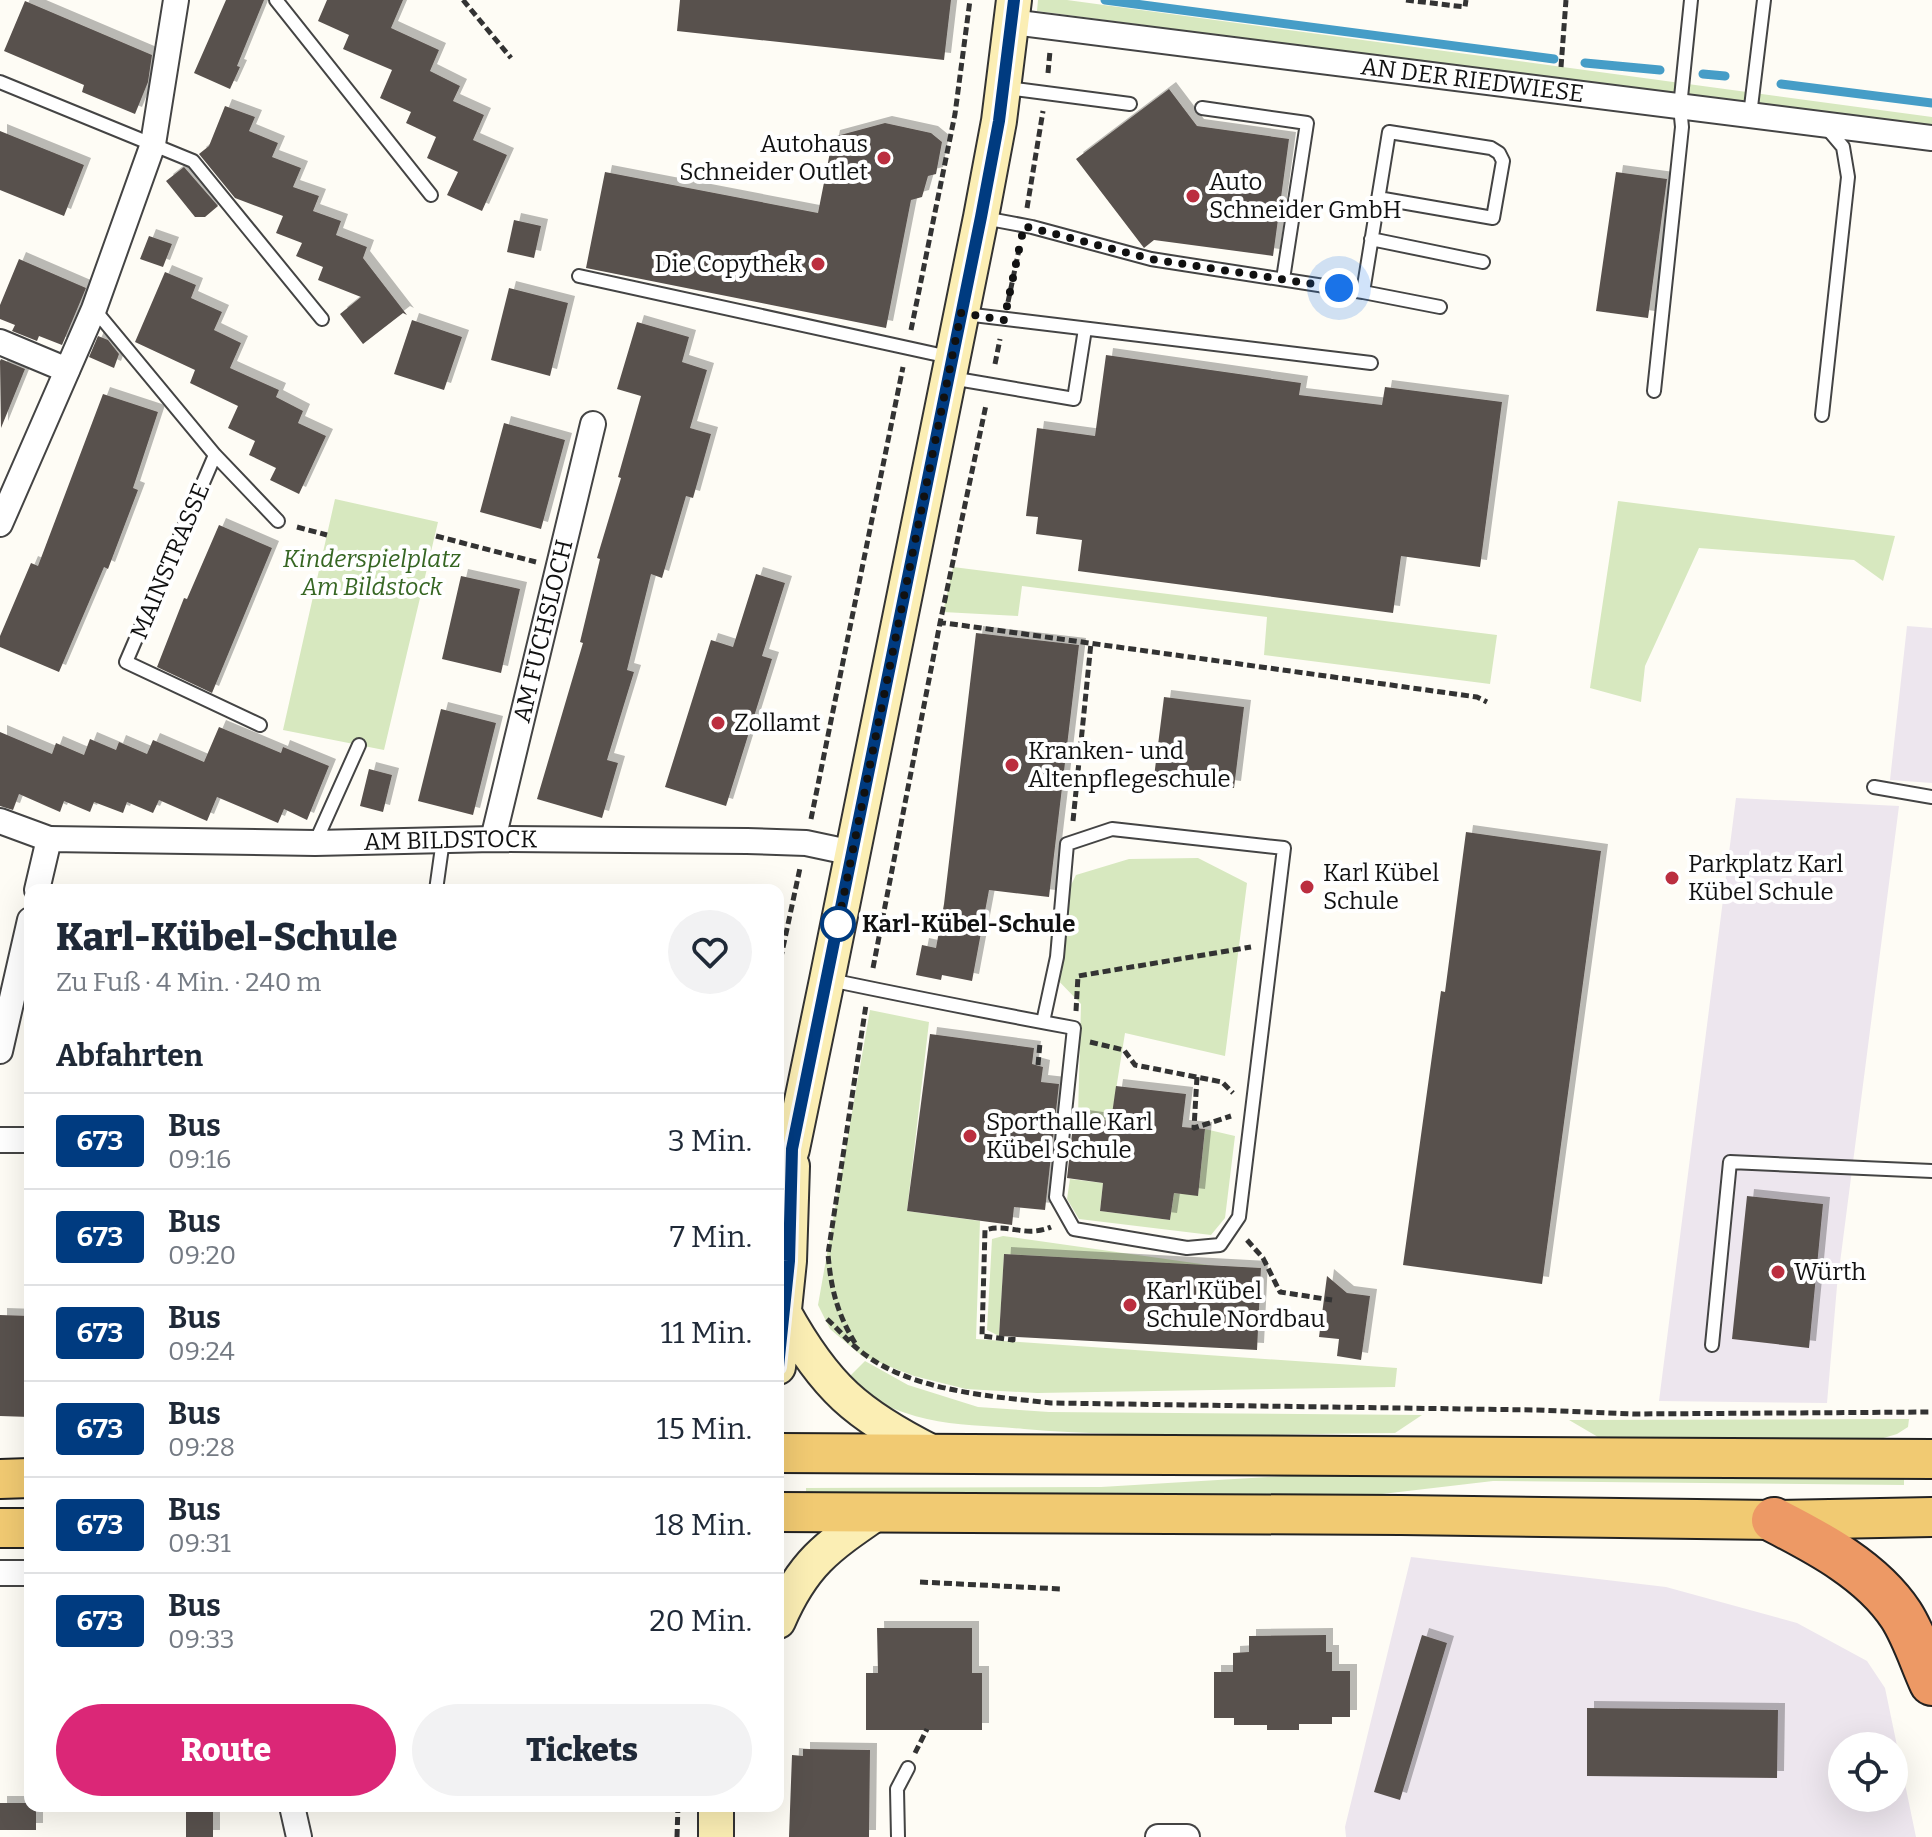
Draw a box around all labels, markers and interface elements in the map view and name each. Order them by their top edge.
street label: AN DER RIEDWIESE [1359,52,1585,108]
place label: Autohaus Schneider Outlet [679,130,868,186]
marker: Autohaus Schneider Outlet [875,149,893,167]
place label: Auto Schneider GmbH [1209,168,1402,224]
marker: Auto Schneider GmbH [1184,187,1202,205]
place label: Die Copythek [655,250,802,278]
marker: Die Copythek [809,255,827,273]
your location [1319,268,1359,308]
street label: MAINSTRASSE [125,479,215,643]
street label: AM FUCHSLOCH [508,537,579,725]
park label: Kinderspielplatz Am Bildstock [283,545,461,601]
place label: Zollamt [734,709,821,737]
marker: Zollamt [709,714,727,732]
place label: Kranken- und Altenpflegeschule [1028,737,1231,793]
marker: Kranken- und Altenpflegeschule [1003,756,1021,774]
street label: AM BILDSTOCK [364,825,537,856]
place label: Parkplatz Karl Kübel Schule [1688,850,1844,906]
place label: Karl Kübel Schule [1323,859,1439,915]
marker: Parkplatz Karl Kübel Schule [1663,869,1681,887]
marker: Karl Kübel Schule [1298,878,1316,896]
marker: Karl-Kübel-Schule [821,907,855,941]
button: heart [668,910,752,994]
place label: Karl-Kübel-Schule [862,910,1075,938]
text: Karl-Kübel-Schule [56,914,397,960]
text: Zu Fuß · 4 Min. · 240 m [56,967,321,998]
text: Abfahrten [56,1038,203,1074]
text: Bus [168,1108,221,1144]
place label: Sporthalle Karl Kübel Schule [986,1108,1153,1164]
text: 3 Min. [668,1123,752,1159]
text: 673 [77,1124,123,1157]
marker: Sporthalle Karl Kübel Schule [961,1127,979,1145]
text: 09:16 [168,1144,231,1175]
text: Bus [168,1204,221,1240]
text: 7 Min. [670,1219,752,1255]
text: 673 [77,1220,123,1253]
text: 09:20 [168,1240,236,1271]
place label: Würth [1794,1258,1866,1286]
marker: Würth [1769,1263,1787,1281]
place label: Karl Kübel Schule Nordbau [1146,1277,1325,1333]
marker: Karl Kübel Schule Nordbau [1121,1296,1139,1314]
text: Bus [168,1300,221,1336]
text: 11 Min. [660,1315,752,1351]
text: 673 [77,1316,123,1349]
text: 09:24 [168,1336,235,1367]
text: Bus [168,1396,221,1432]
text: 15 Min. [657,1411,752,1447]
text: 673 [77,1412,123,1445]
text: 09:28 [168,1432,235,1463]
text: Bus [168,1492,221,1528]
text: 18 Min. [655,1507,752,1543]
text: 673 [77,1508,123,1541]
text: 09:31 [168,1528,231,1559]
text: Bus [168,1588,221,1624]
text: 20 Min. [649,1603,752,1639]
text: 673 [77,1604,123,1637]
text: 09:33 [168,1624,235,1655]
button: Route [56,1704,396,1796]
button: Tickets [412,1704,752,1796]
map controls [1828,1732,1908,1812]
button: locate [1828,1732,1908,1812]

